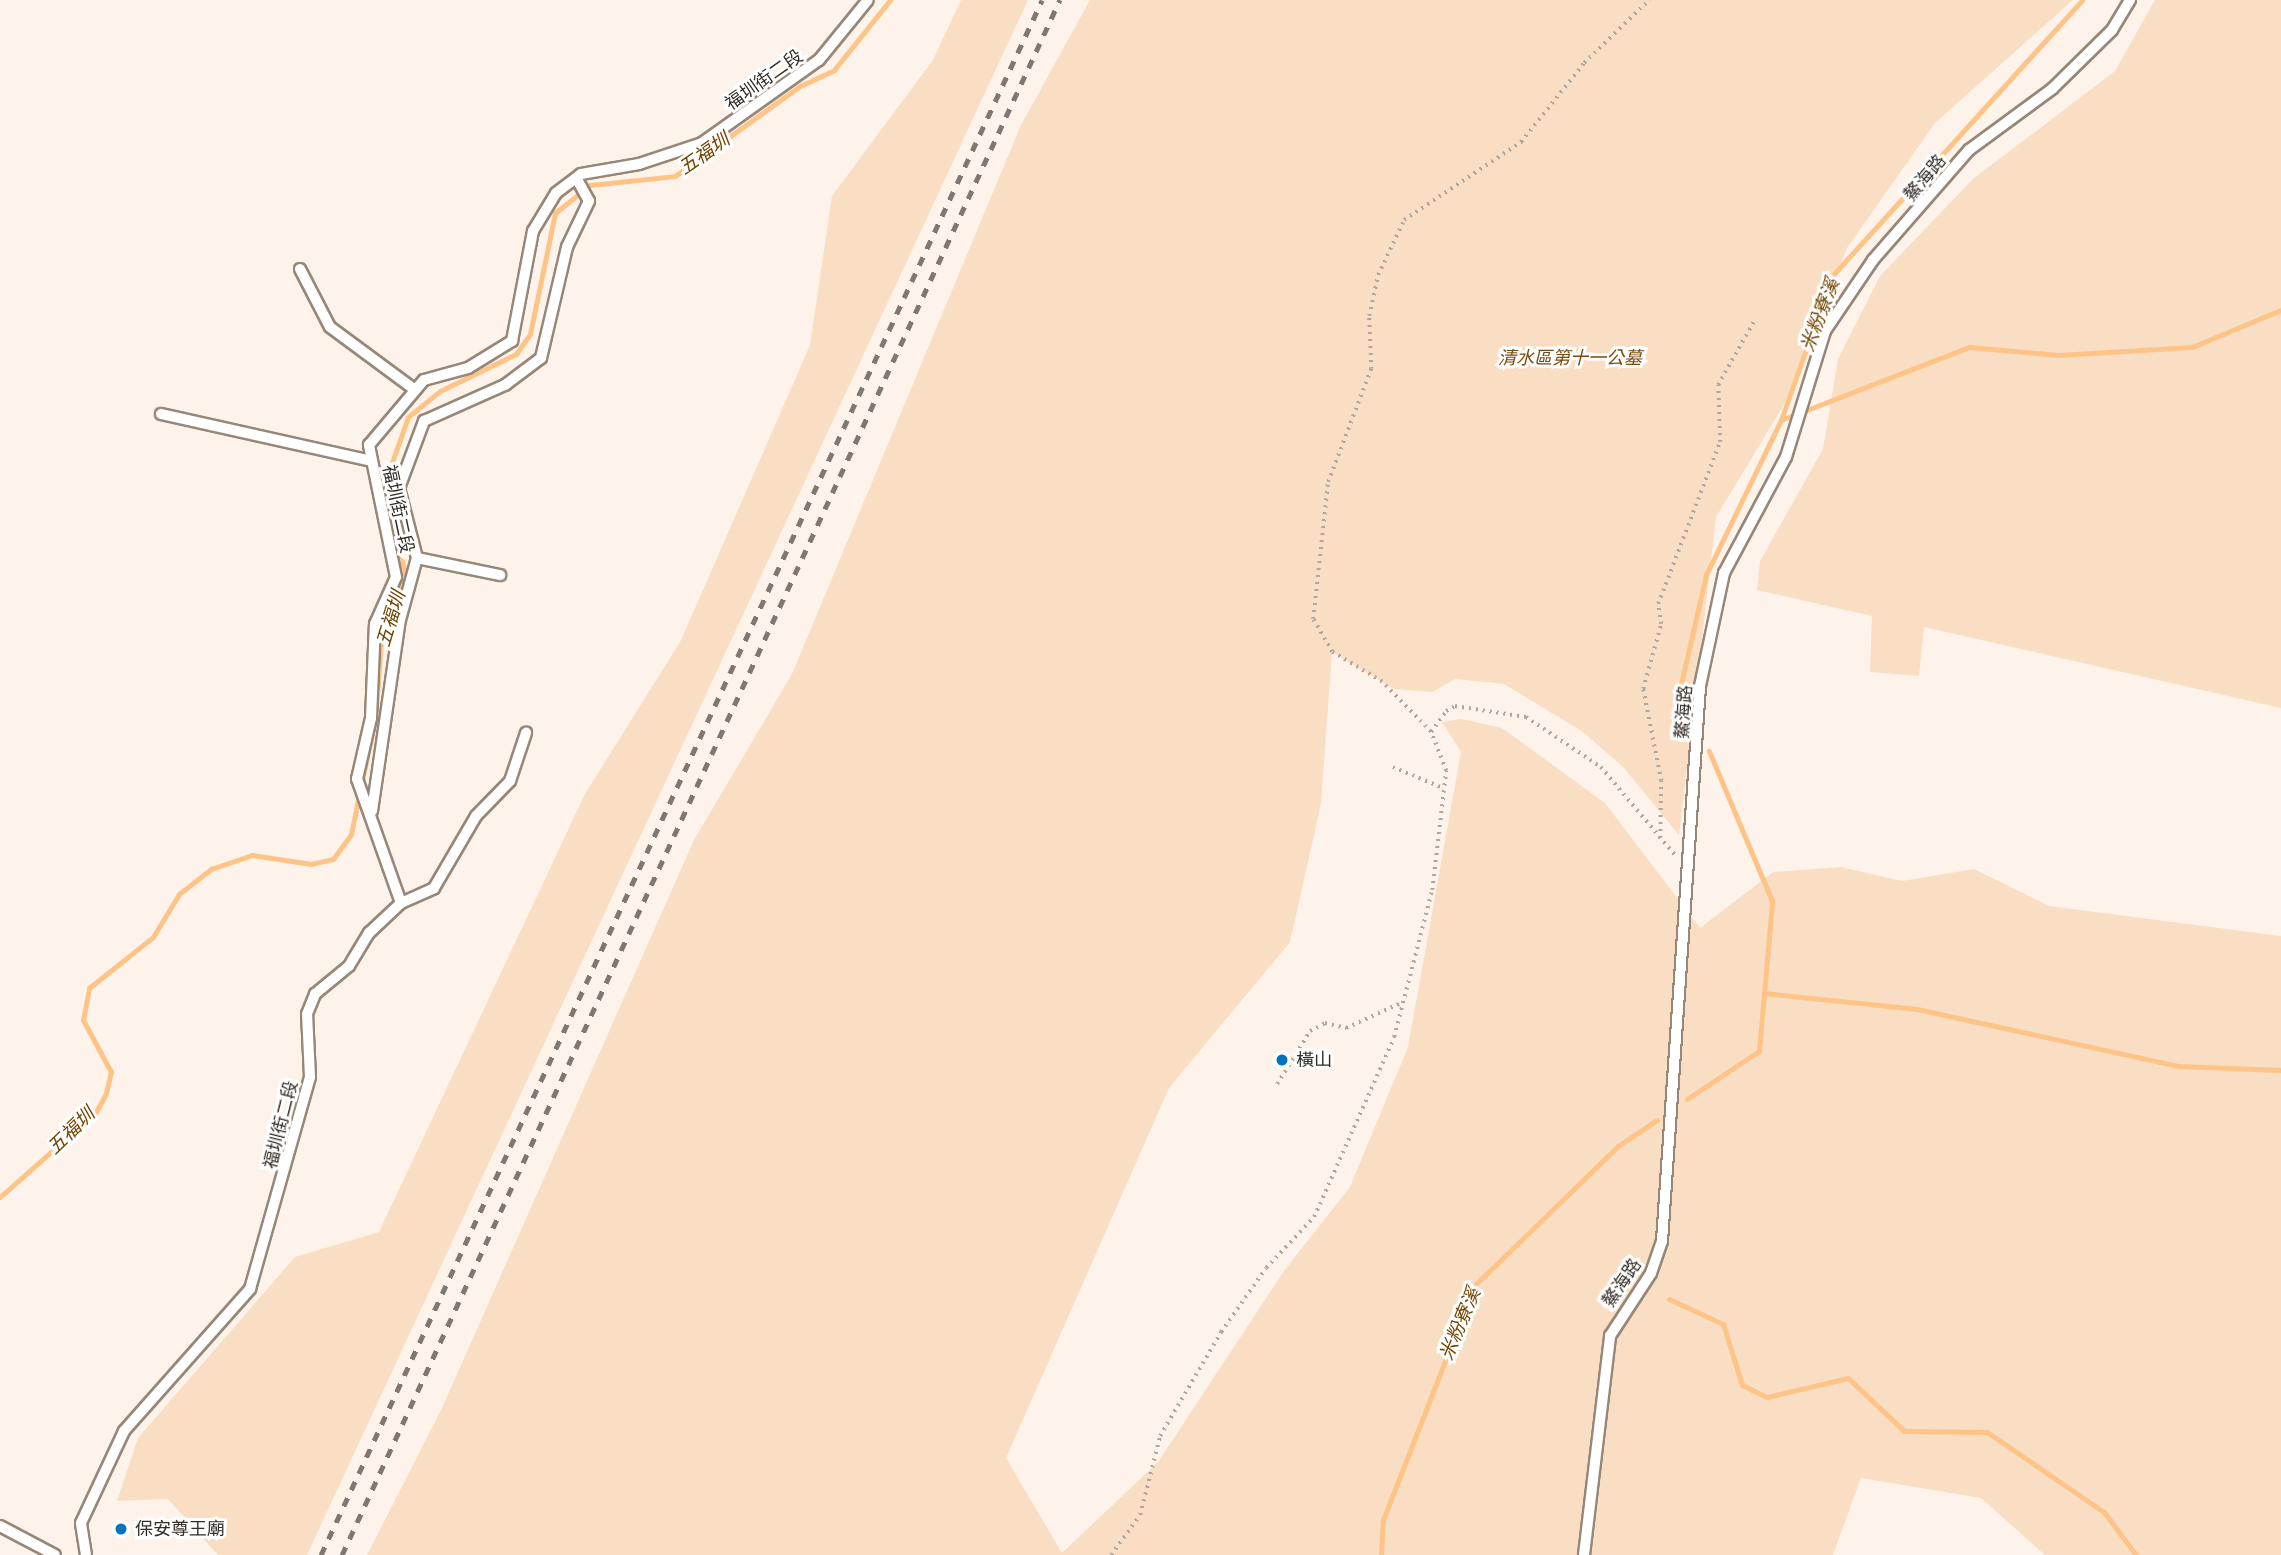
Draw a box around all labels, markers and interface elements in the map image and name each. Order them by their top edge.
street label: 福圳街二段 [721,45,807,115]
water label: 五福圳 [674,128,734,180]
street label: 鰲海路 [1899,150,1951,206]
water label: 米粉寮溪 [1796,275,1844,355]
park label: 清水區第十一公墓 [1498,347,1642,369]
street label: 福圳街二段 [378,463,418,555]
water label: 五福圳 [372,588,410,650]
street label: 鰲海路 [1671,684,1697,740]
place label: 橫山 [1296,1049,1332,1071]
marker: 橫山 [1274,1052,1290,1068]
street label: 福圳街二段 [260,1079,302,1171]
water label: 五福圳 [43,1103,99,1159]
street label: 鰲海路 [1598,1255,1646,1311]
water label: 米粉寮溪 [1435,1285,1485,1363]
place label: 保安尊王廟 [135,1518,225,1540]
marker: 保安尊王廟 [113,1521,129,1537]

